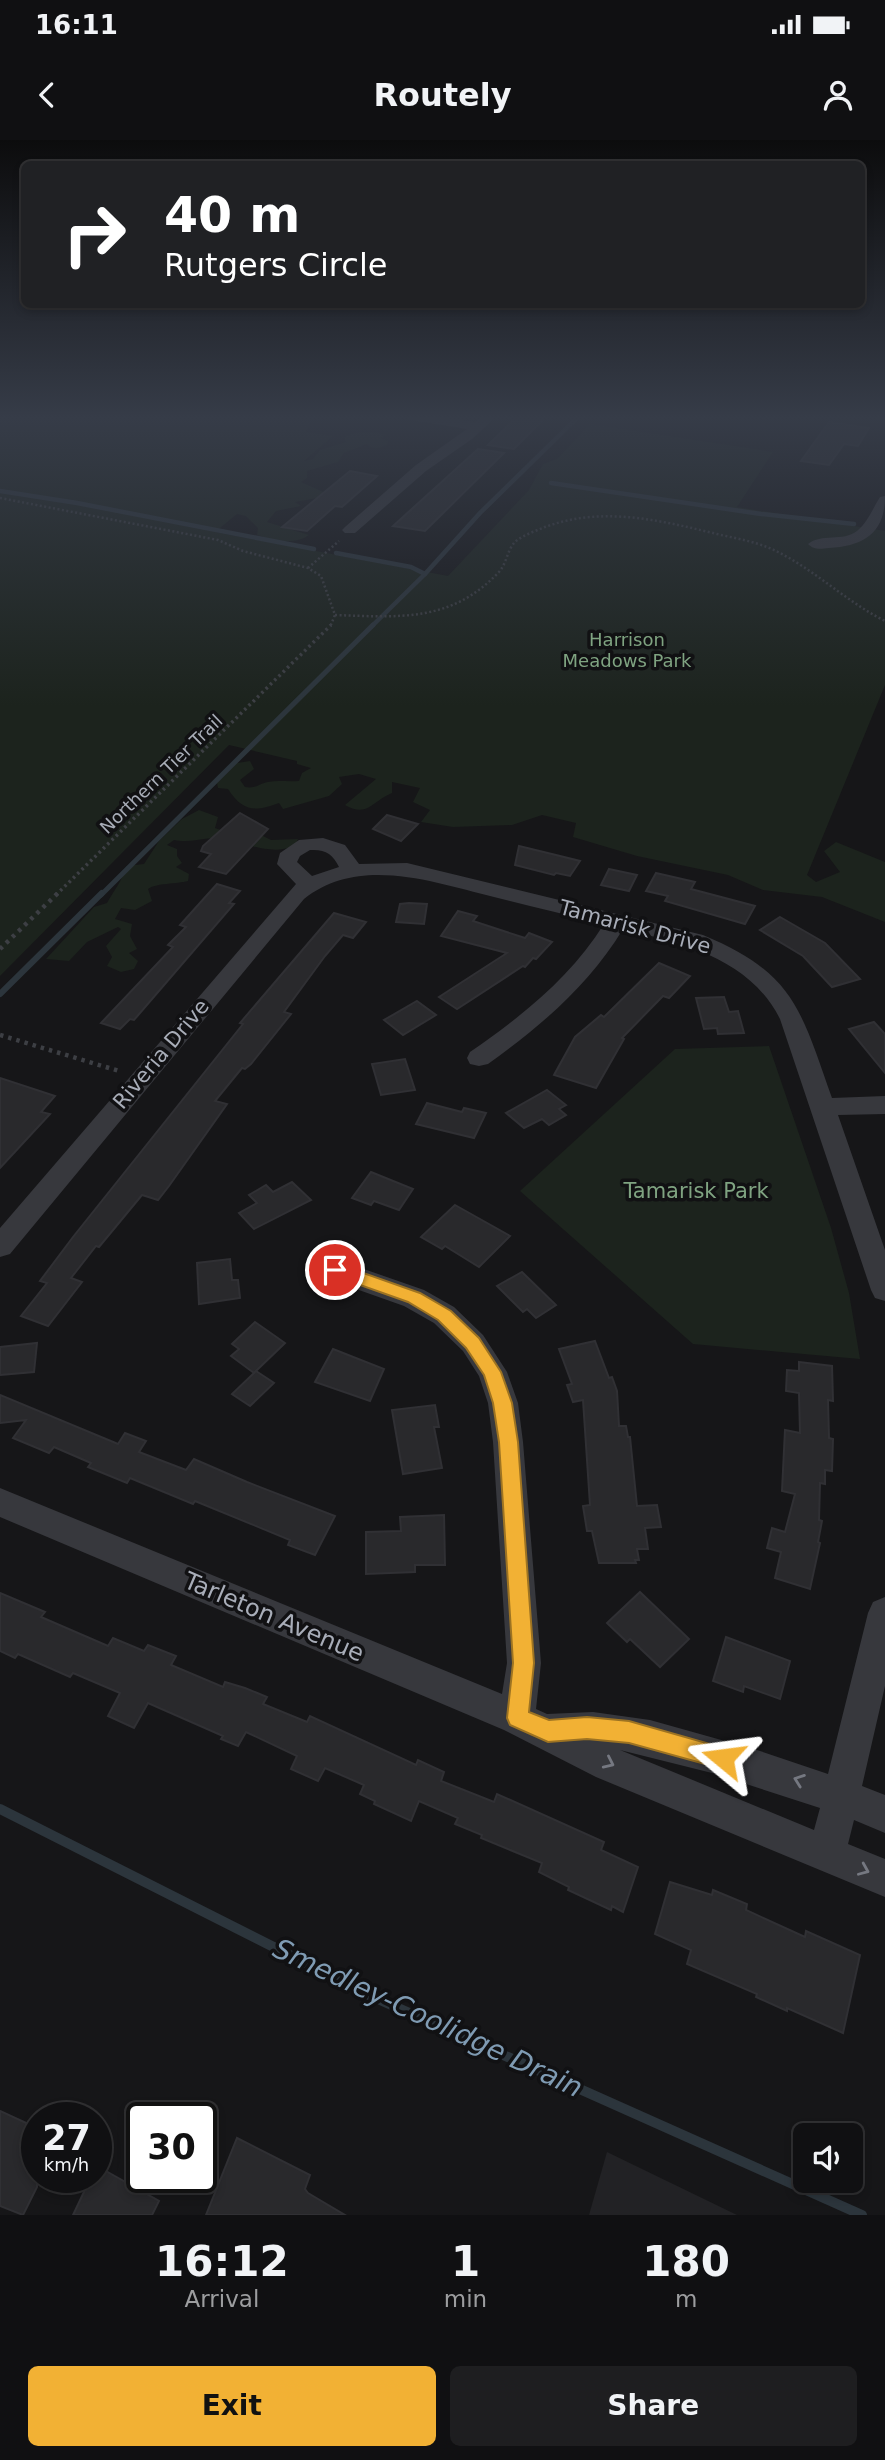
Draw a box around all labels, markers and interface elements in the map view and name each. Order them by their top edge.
text: 16:11 [35,10,118,40]
icon: back [28,76,66,114]
text: Routely [373,76,512,114]
icon: person [819,76,857,114]
text: 40 m [164,187,300,244]
icon: right [49,189,140,280]
text: Rutgers Circle [164,246,387,284]
park label: Harrison Meadows Park [563,629,692,671]
street label: Northern Tier Trail [95,710,227,838]
street label: Tamarisk Drive [556,895,713,959]
street label: Riveria Drive [108,994,214,1114]
park label: Tamarisk Park [622,1179,769,1203]
pin [305,1240,365,1300]
icon: arrive [316,1251,354,1289]
street label: Tarleton Avenue [179,1566,368,1668]
position arrow [686,1721,760,1795]
one-way arrow [602,1755,614,1769]
one-way arrow [793,1774,805,1788]
one-way arrow [857,1861,869,1875]
water label: Smedley-Coolidge Drain [268,1932,588,2104]
speed limit sign: 30 [126,2102,217,2193]
text: 27 [42,2118,91,2158]
map controls [793,2123,863,2193]
button: sound [793,2123,863,2193]
text: km/h [44,2154,89,2175]
text: 16:12 [155,2237,289,2286]
text: 1 [451,2237,480,2286]
text: 180 [642,2237,730,2286]
text: Arrival [185,2286,259,2312]
text: min [444,2286,487,2312]
text: m [675,2286,697,2312]
button: Exit [28,2366,436,2446]
button: Share [450,2366,857,2446]

